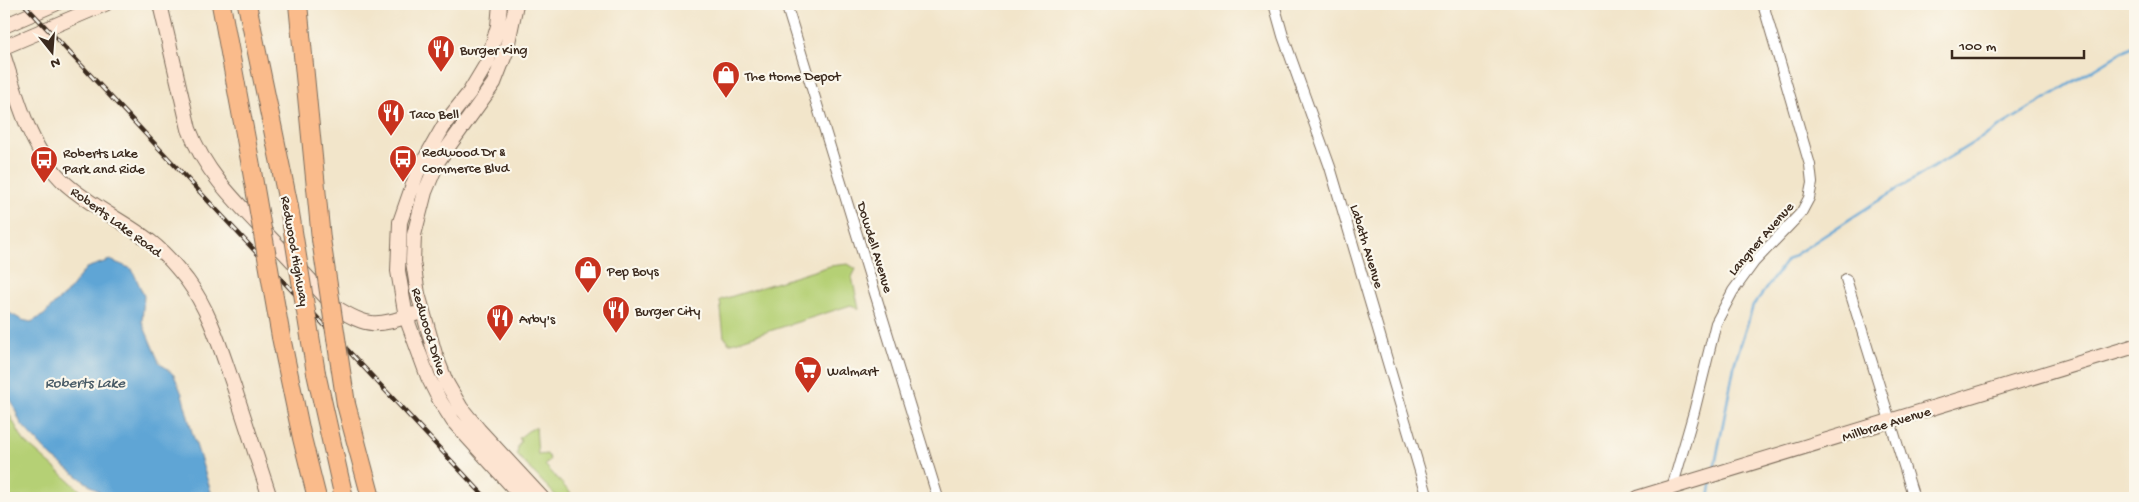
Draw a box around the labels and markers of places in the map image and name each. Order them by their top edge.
restaurant icon: Burger King [426,34,456,73]
place label: Burger King [459,43,528,60]
shop icon: The Home Depot [711,60,741,99]
place label: The Home Depot [744,69,842,86]
restaurant icon: Taco Bell [376,98,406,137]
place label: Taco Bell [409,107,459,124]
bus stop icon: Redwood Dr & Commerce Blvd [388,144,418,183]
bus stop icon: Roberts Lake Park and Ride [29,145,59,184]
place label: Redwood Dr & Commerce Blvd [422,145,511,178]
place label: Roberts Lake Park and Ride [62,146,146,179]
shop icon: Pep Boys [573,255,603,294]
place label: Pep Boys [606,264,659,281]
restaurant icon: Burger City [601,295,631,334]
restaurant icon: Arby's [485,303,515,342]
place label: Burger City [634,304,700,321]
place label: Arby's [519,312,556,329]
supermarket icon: Walmart [793,355,823,394]
place label: Walmart [827,364,879,381]

